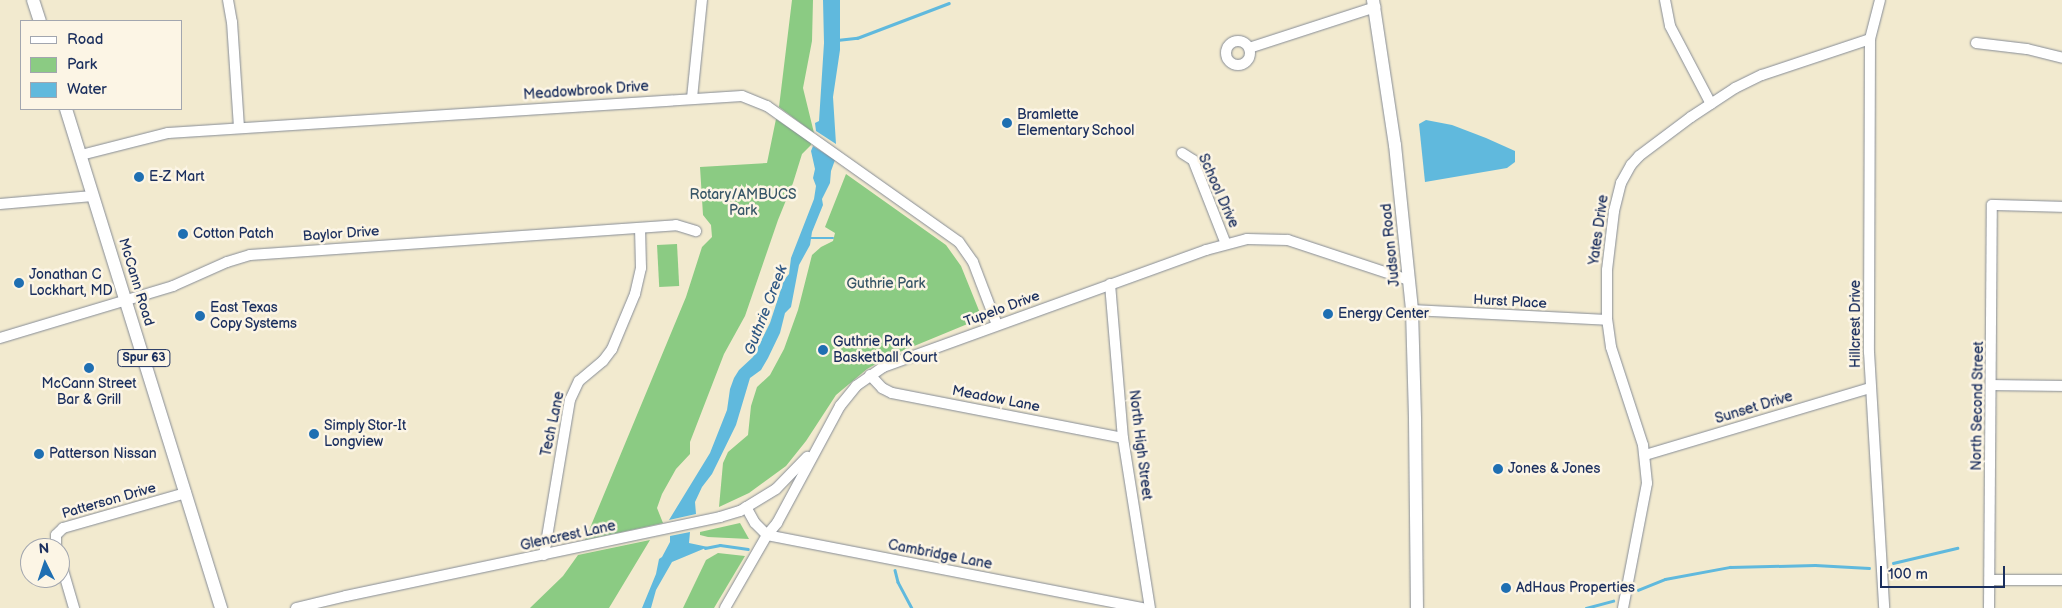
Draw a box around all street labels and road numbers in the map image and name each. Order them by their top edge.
street label: Meadowbrook Drive [523,78,649,104]
street label: School Drive [1194,151,1242,231]
street label: Yates Drive [1586,194,1612,266]
street label: Judson Road [1378,203,1404,287]
street label: Baylor Drive [302,223,380,245]
street label: McCann Road [115,236,157,328]
street label: Hillcrest Drive [1848,280,1864,368]
street label: Tupelo Drive [962,288,1042,330]
street label: Hurst Place [1473,292,1547,312]
street label: North Second Street [1968,341,1988,471]
road number: Spur 63 [116,348,172,368]
street label: Meadow Lane [951,382,1041,416]
street label: Sunset Drive [1713,388,1795,428]
street label: North High Street [1125,389,1155,501]
street label: Tech Lane [538,390,568,458]
street label: Patterson Drive [60,480,158,522]
street label: Glencrest Lane [519,518,617,554]
street label: Cambridge Lane [886,537,994,573]

